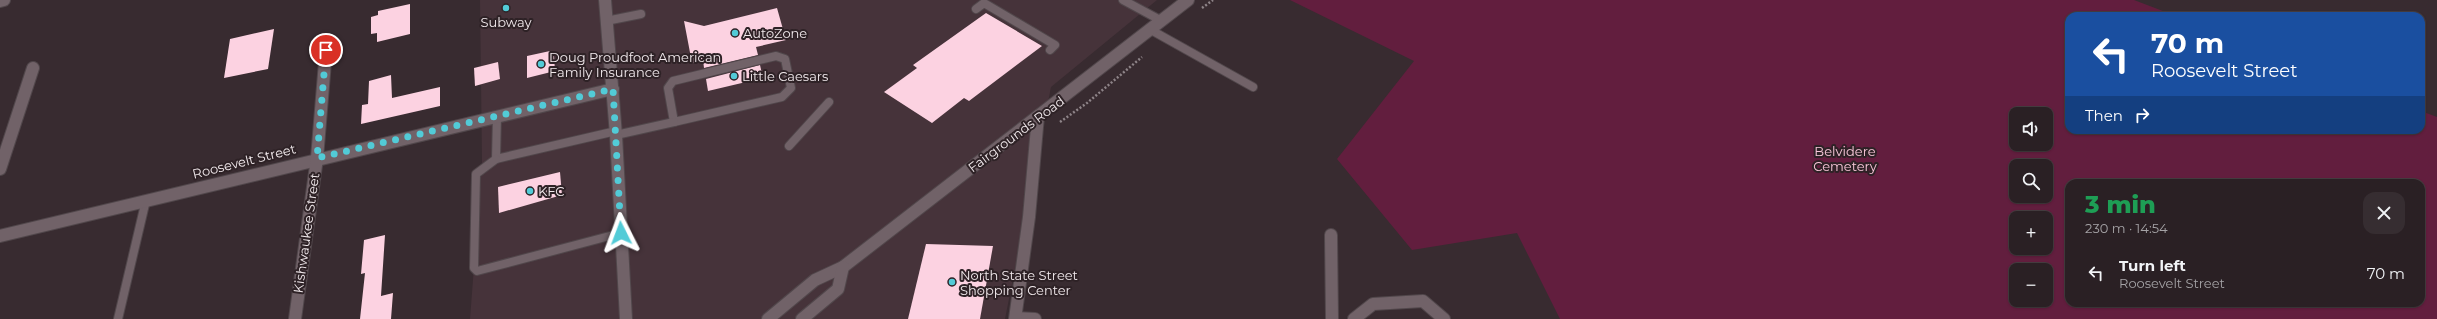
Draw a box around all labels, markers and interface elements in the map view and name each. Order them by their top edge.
marker: Subway [501,3,511,13]
place label: Subway [481,14,532,30]
place label: AutoZone [743,25,807,41]
text: 70 m [2151,26,2224,60]
marker: AutoZone [730,28,740,38]
icon: left [2085,28,2137,80]
pin [309,33,343,67]
icon: arrive [315,39,337,61]
place label: Doug Proudfoot American Family Insurance [549,49,721,80]
marker: Doug Proudfoot American Family Insurance [536,59,546,69]
text: Roosevelt Street [2151,60,2298,82]
place label: Little Caesars [742,68,828,84]
marker: Little Caesars [729,71,739,81]
street label: Fairgrounds Road [965,93,1067,175]
icon: right [2131,104,2153,126]
text: Then [2085,106,2123,125]
map controls [2009,107,2053,307]
button: sound [2009,107,2053,151]
street label: Roosevelt Street [191,140,297,182]
park label: Belvidere Cemetery [1813,143,1878,174]
button: search [2009,159,2053,203]
street label: Kishwaukee Street [290,172,322,294]
place label: KFC [538,183,565,199]
marker: KFC [525,186,535,196]
text: 3 min [2085,190,2156,219]
button: close [2363,192,2405,234]
button: + [2009,211,2053,255]
position arrow [600,212,642,254]
text: 230 m · 14:54 [2085,220,2168,236]
text: Turn left [2119,256,2186,275]
icon: left [2085,262,2107,284]
button: − [2009,263,2053,307]
text: 70 m [2367,264,2405,283]
place label: North State Street Shopping Center [960,267,1078,298]
text: Roosevelt Street [2119,275,2225,291]
marker: North State Street Shopping Center [947,277,957,287]

